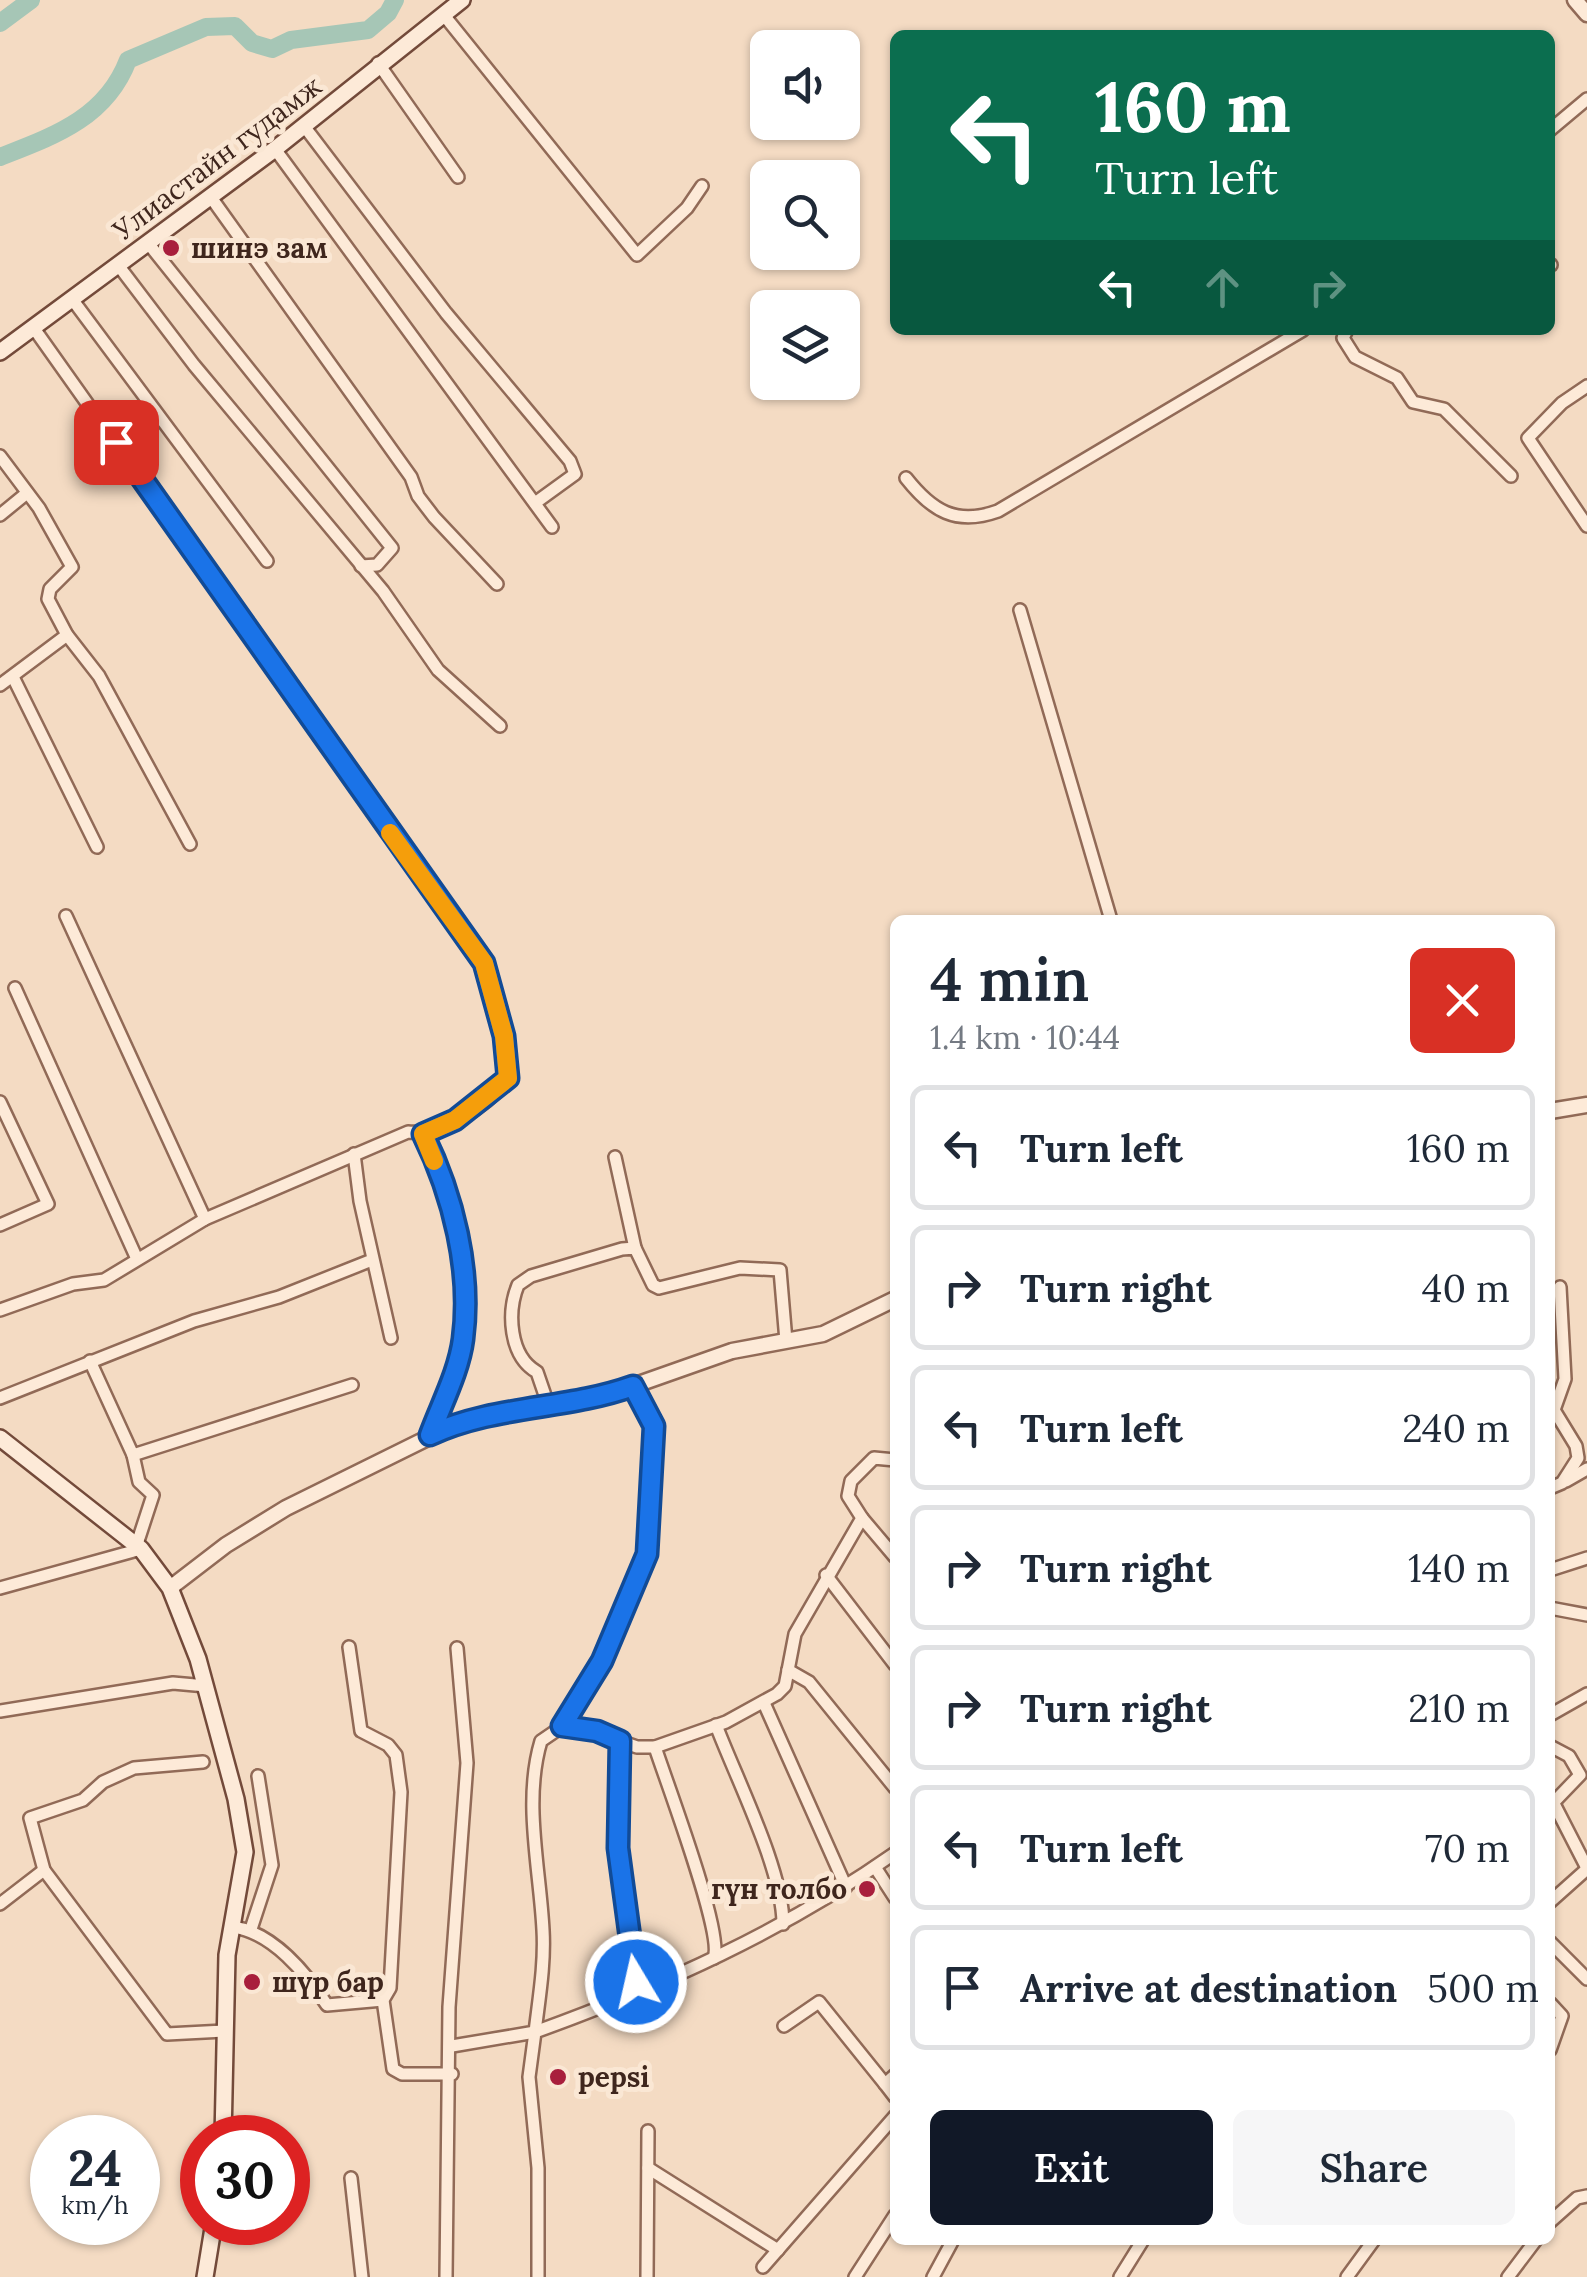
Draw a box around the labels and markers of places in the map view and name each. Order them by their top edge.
place label: шинэ зам [191,230,328,266]
marker: шинэ зам [160,237,182,259]
pin [74,400,159,485]
place label: гүн толбо [711,1871,847,1907]
marker: гүн толбо [856,1878,878,1900]
place label: шүр бар [272,1964,384,2000]
marker: шүр бар [241,1971,263,1993]
place label: pepsi [578,2059,649,2095]
marker: pepsi [547,2066,569,2088]

